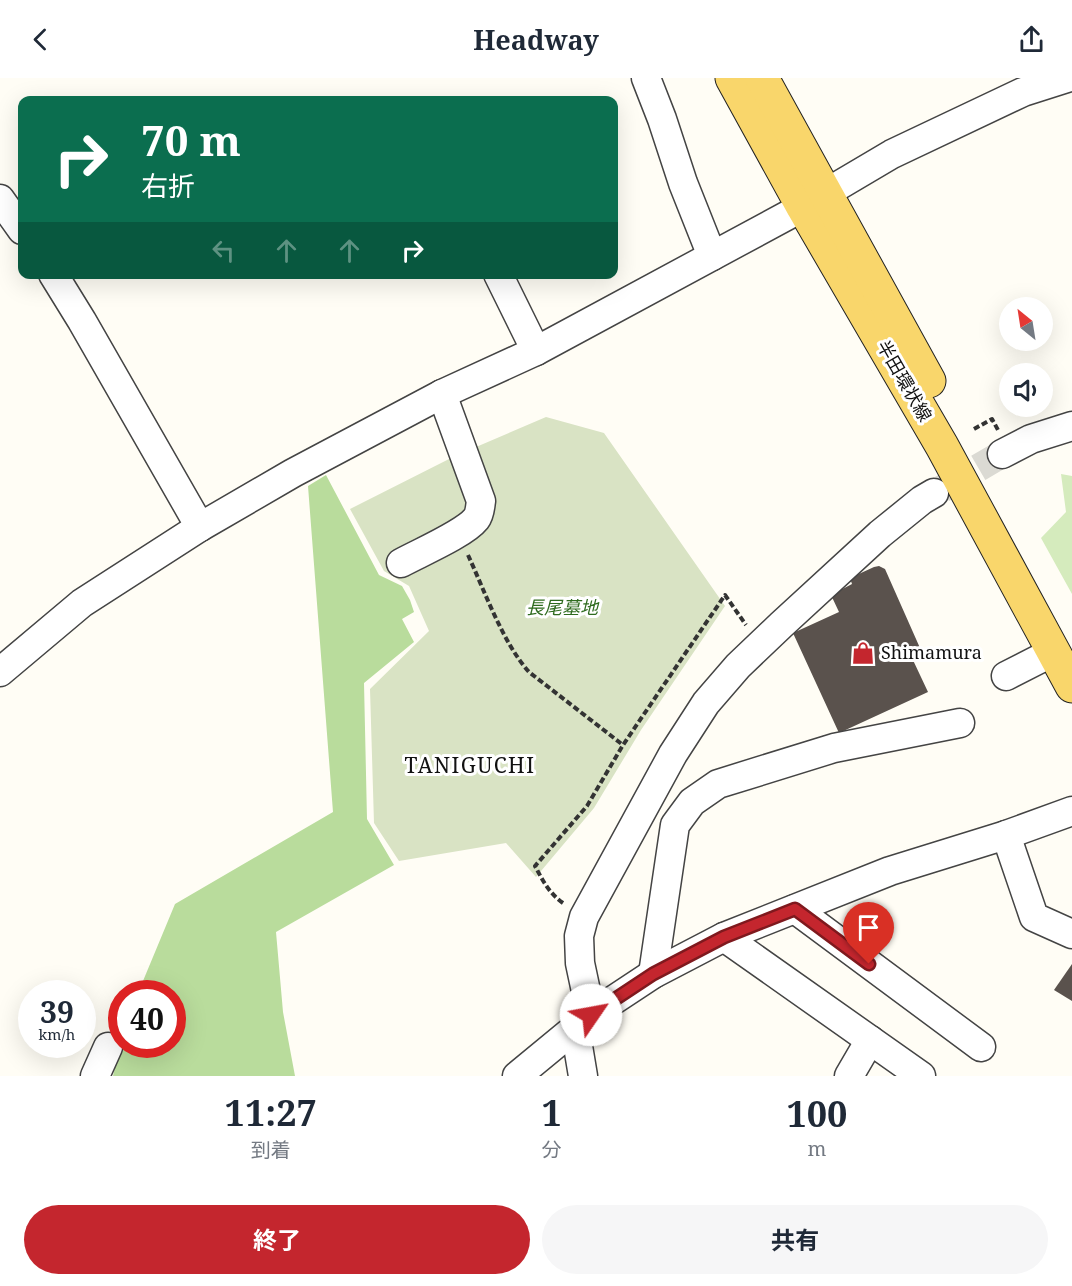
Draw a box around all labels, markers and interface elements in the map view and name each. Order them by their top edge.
text: Headway [473,21,599,58]
icon: back [24,23,57,56]
icon: share [1015,23,1048,56]
text: 70 m [141,111,241,168]
icon: right [42,120,120,198]
text: 右折 [141,167,195,204]
icon: left [207,234,240,267]
icon: ahead [270,234,303,267]
icon: ahead [333,234,366,267]
icon: right [396,234,429,267]
north arrow [999,297,1053,351]
map controls [999,297,1053,417]
street label: 半田環状線 [872,336,938,425]
button: sound [999,363,1053,417]
park label: 長尾墓地 [526,595,600,619]
shop icon: Shimamura [850,640,876,666]
place label: Shimamura [881,640,982,664]
district label: TANIGUCHI [405,751,535,779]
pin [843,902,894,964]
icon: arrive [852,911,885,944]
speed limit sign: 40 [108,980,186,1058]
position arrow [559,983,623,1047]
text: 39 [40,991,74,1032]
text: km/h [39,1024,75,1044]
text: 11:27 [225,1088,317,1137]
text: 1 [541,1088,562,1137]
text: 100 [786,1089,847,1138]
text: m [807,1135,826,1162]
text: 到着 [251,1136,291,1163]
text: 分 [542,1136,562,1163]
button: 終了 [24,1205,530,1274]
button: 共有 [542,1205,1048,1274]

